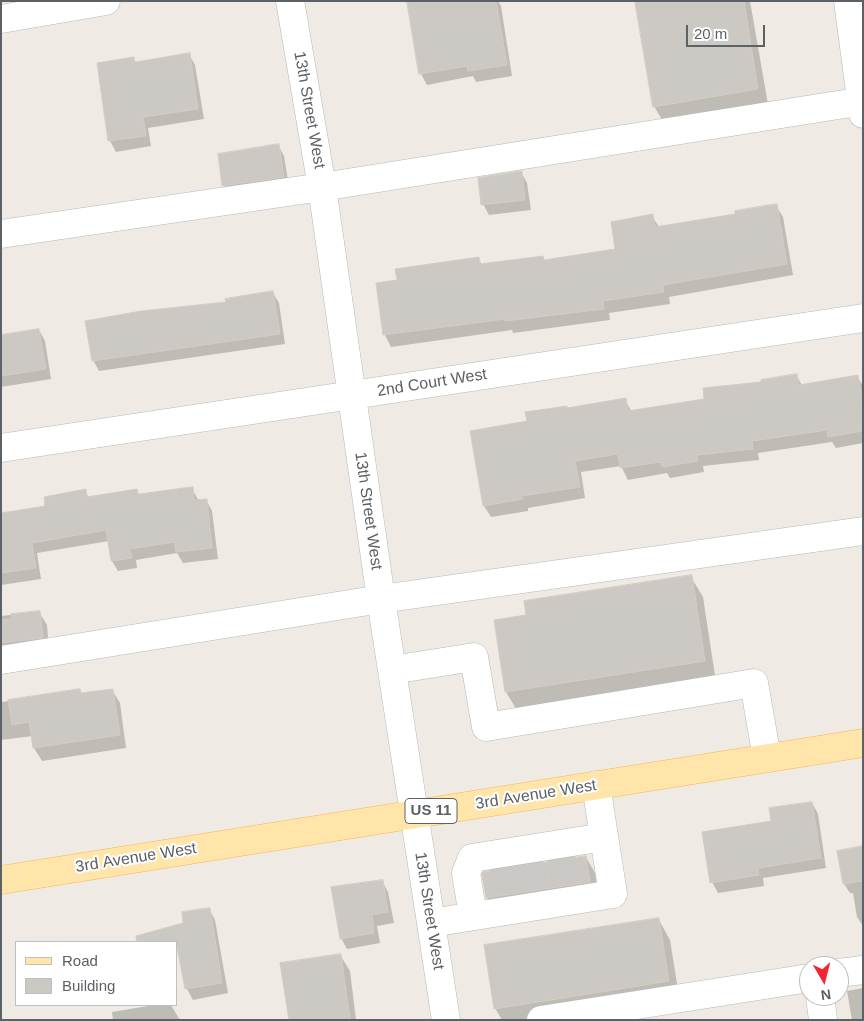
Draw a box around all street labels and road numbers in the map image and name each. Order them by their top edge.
street label: 13th Street West [289,50,329,170]
street label: 2nd Court West [376,365,488,401]
street label: 13th Street West [350,451,386,571]
street label: 3rd Avenue West [474,776,598,814]
road number: US 11 [405,798,457,824]
street label: 3rd Avenue West [74,839,198,877]
street label: 13th Street West [410,851,448,971]

